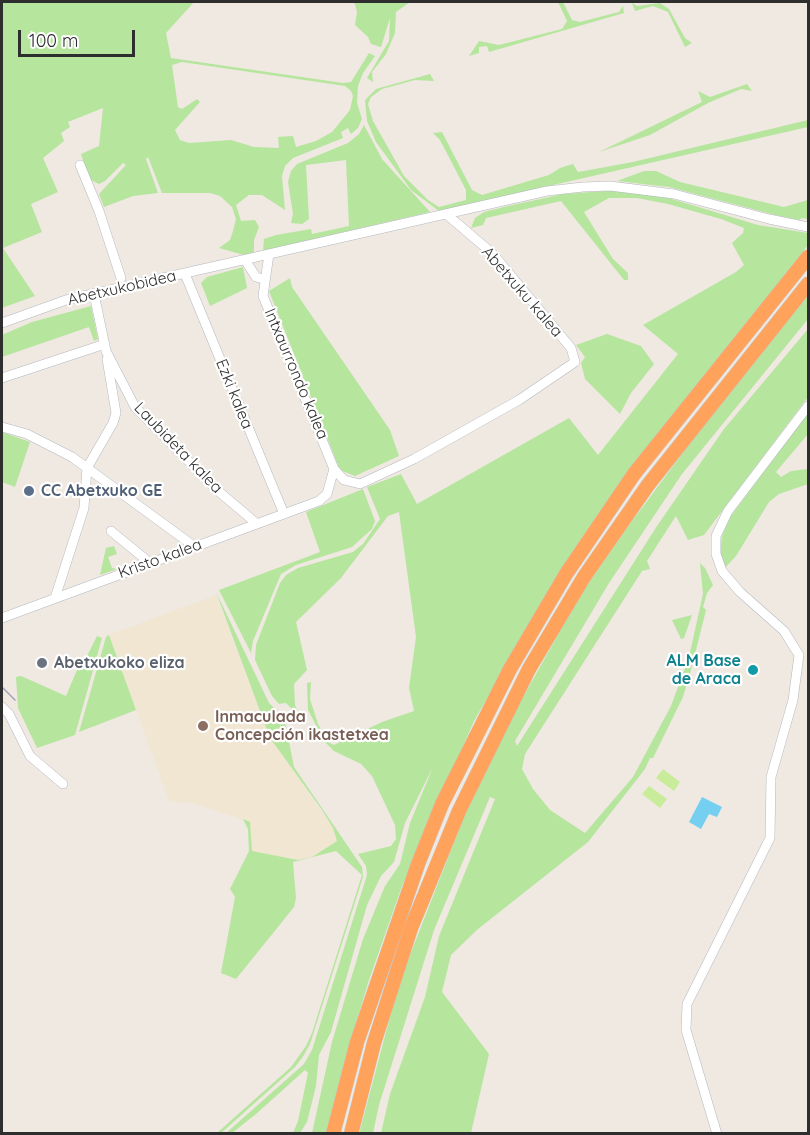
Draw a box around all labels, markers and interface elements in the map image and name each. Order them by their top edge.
scale bar [21,18,138,56]
text: 100 m [29,29,78,52]
street label: Abetxuku kalea [477,243,567,341]
street label: Abetxukobidea [66,266,178,310]
street label: Intxaurrondo kalea [260,306,332,442]
street label: Ezki kalea [211,356,257,432]
street label: Laubideta kalea [130,399,226,497]
place label: CC Abetxuko GE [41,481,162,501]
marker: CC Abetxuko GE [22,484,36,498]
street label: Kristo kalea [116,535,204,583]
place label: ALM Base de Araca [667,651,741,689]
place label: Abetxukoko eliza [54,653,185,673]
marker: Abetxukoko eliza [35,656,49,670]
marker: ALM Base de Araca [746,663,760,677]
place label: Inmaculada Concepción ikastetxea [215,707,389,745]
marker: Inmaculada Concepción ikastetxea [196,719,210,733]

